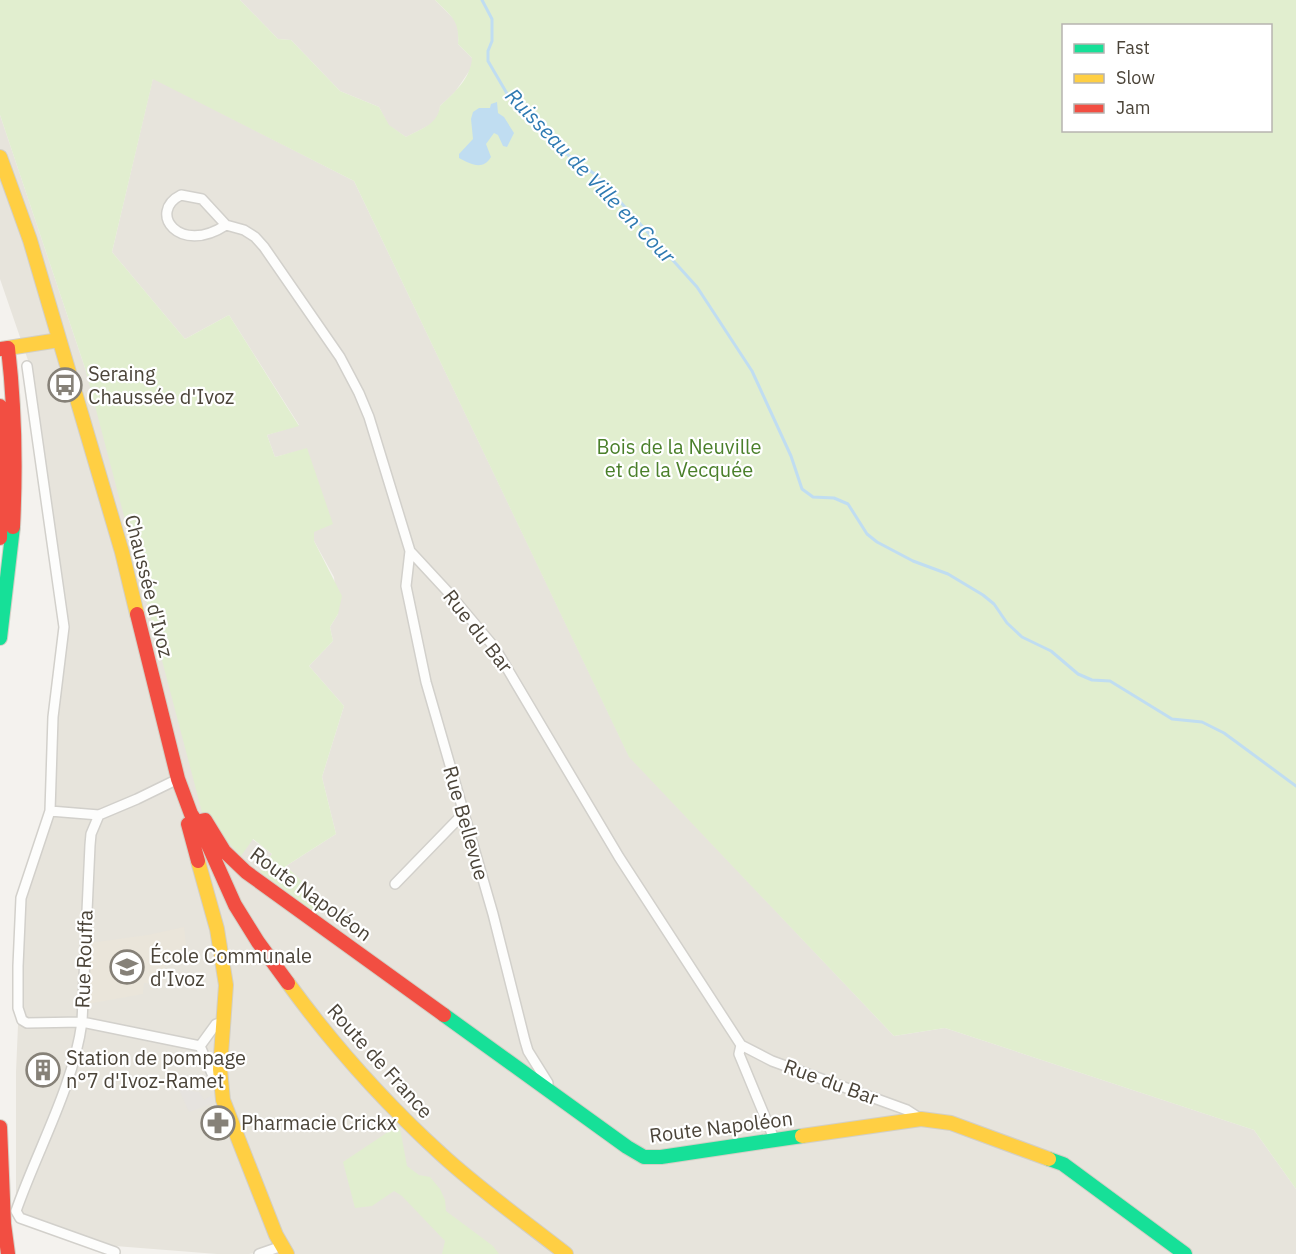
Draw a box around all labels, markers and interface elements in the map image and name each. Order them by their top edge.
legend [1062,24,1272,132]
text: Fast [1116,36,1150,59]
text: Slow [1116,66,1155,89]
water label: Ruisseau de Ville en Cour [500,82,683,270]
text: Jam [1116,96,1151,119]
place label: Seraing Chaussée d'Ivoz [88,360,234,410]
bus stop icon: Seraing Chaussée d'Ivoz [47,367,83,403]
park label: Bois de la Neuville et de la Vecquée [597,433,761,483]
street label: Chaussée d'Ivoz [119,512,180,660]
street label: Rue du Bar [437,584,519,678]
street label: Rue Bellevue [437,763,496,883]
street label: Route Napoléon [245,840,378,947]
street label: Rue Rouffa [68,909,99,1009]
place label: École Communale d'Ivoz [150,942,312,992]
school or university icon: École Communale d'Ivoz [109,949,145,985]
street label: Route de France [321,997,439,1124]
place label: Station de pompage n°7 d'Ivoz-Ramet [66,1044,246,1094]
building icon: Station de pompage n°7 d'Ivoz-Ramet [25,1052,61,1088]
street label: Rue du Bar [780,1052,882,1111]
street label: Route Napoléon [648,1104,794,1149]
pharmacy icon: Pharmacie Crickx [200,1105,236,1141]
place label: Pharmacie Crickx [241,1109,397,1136]

